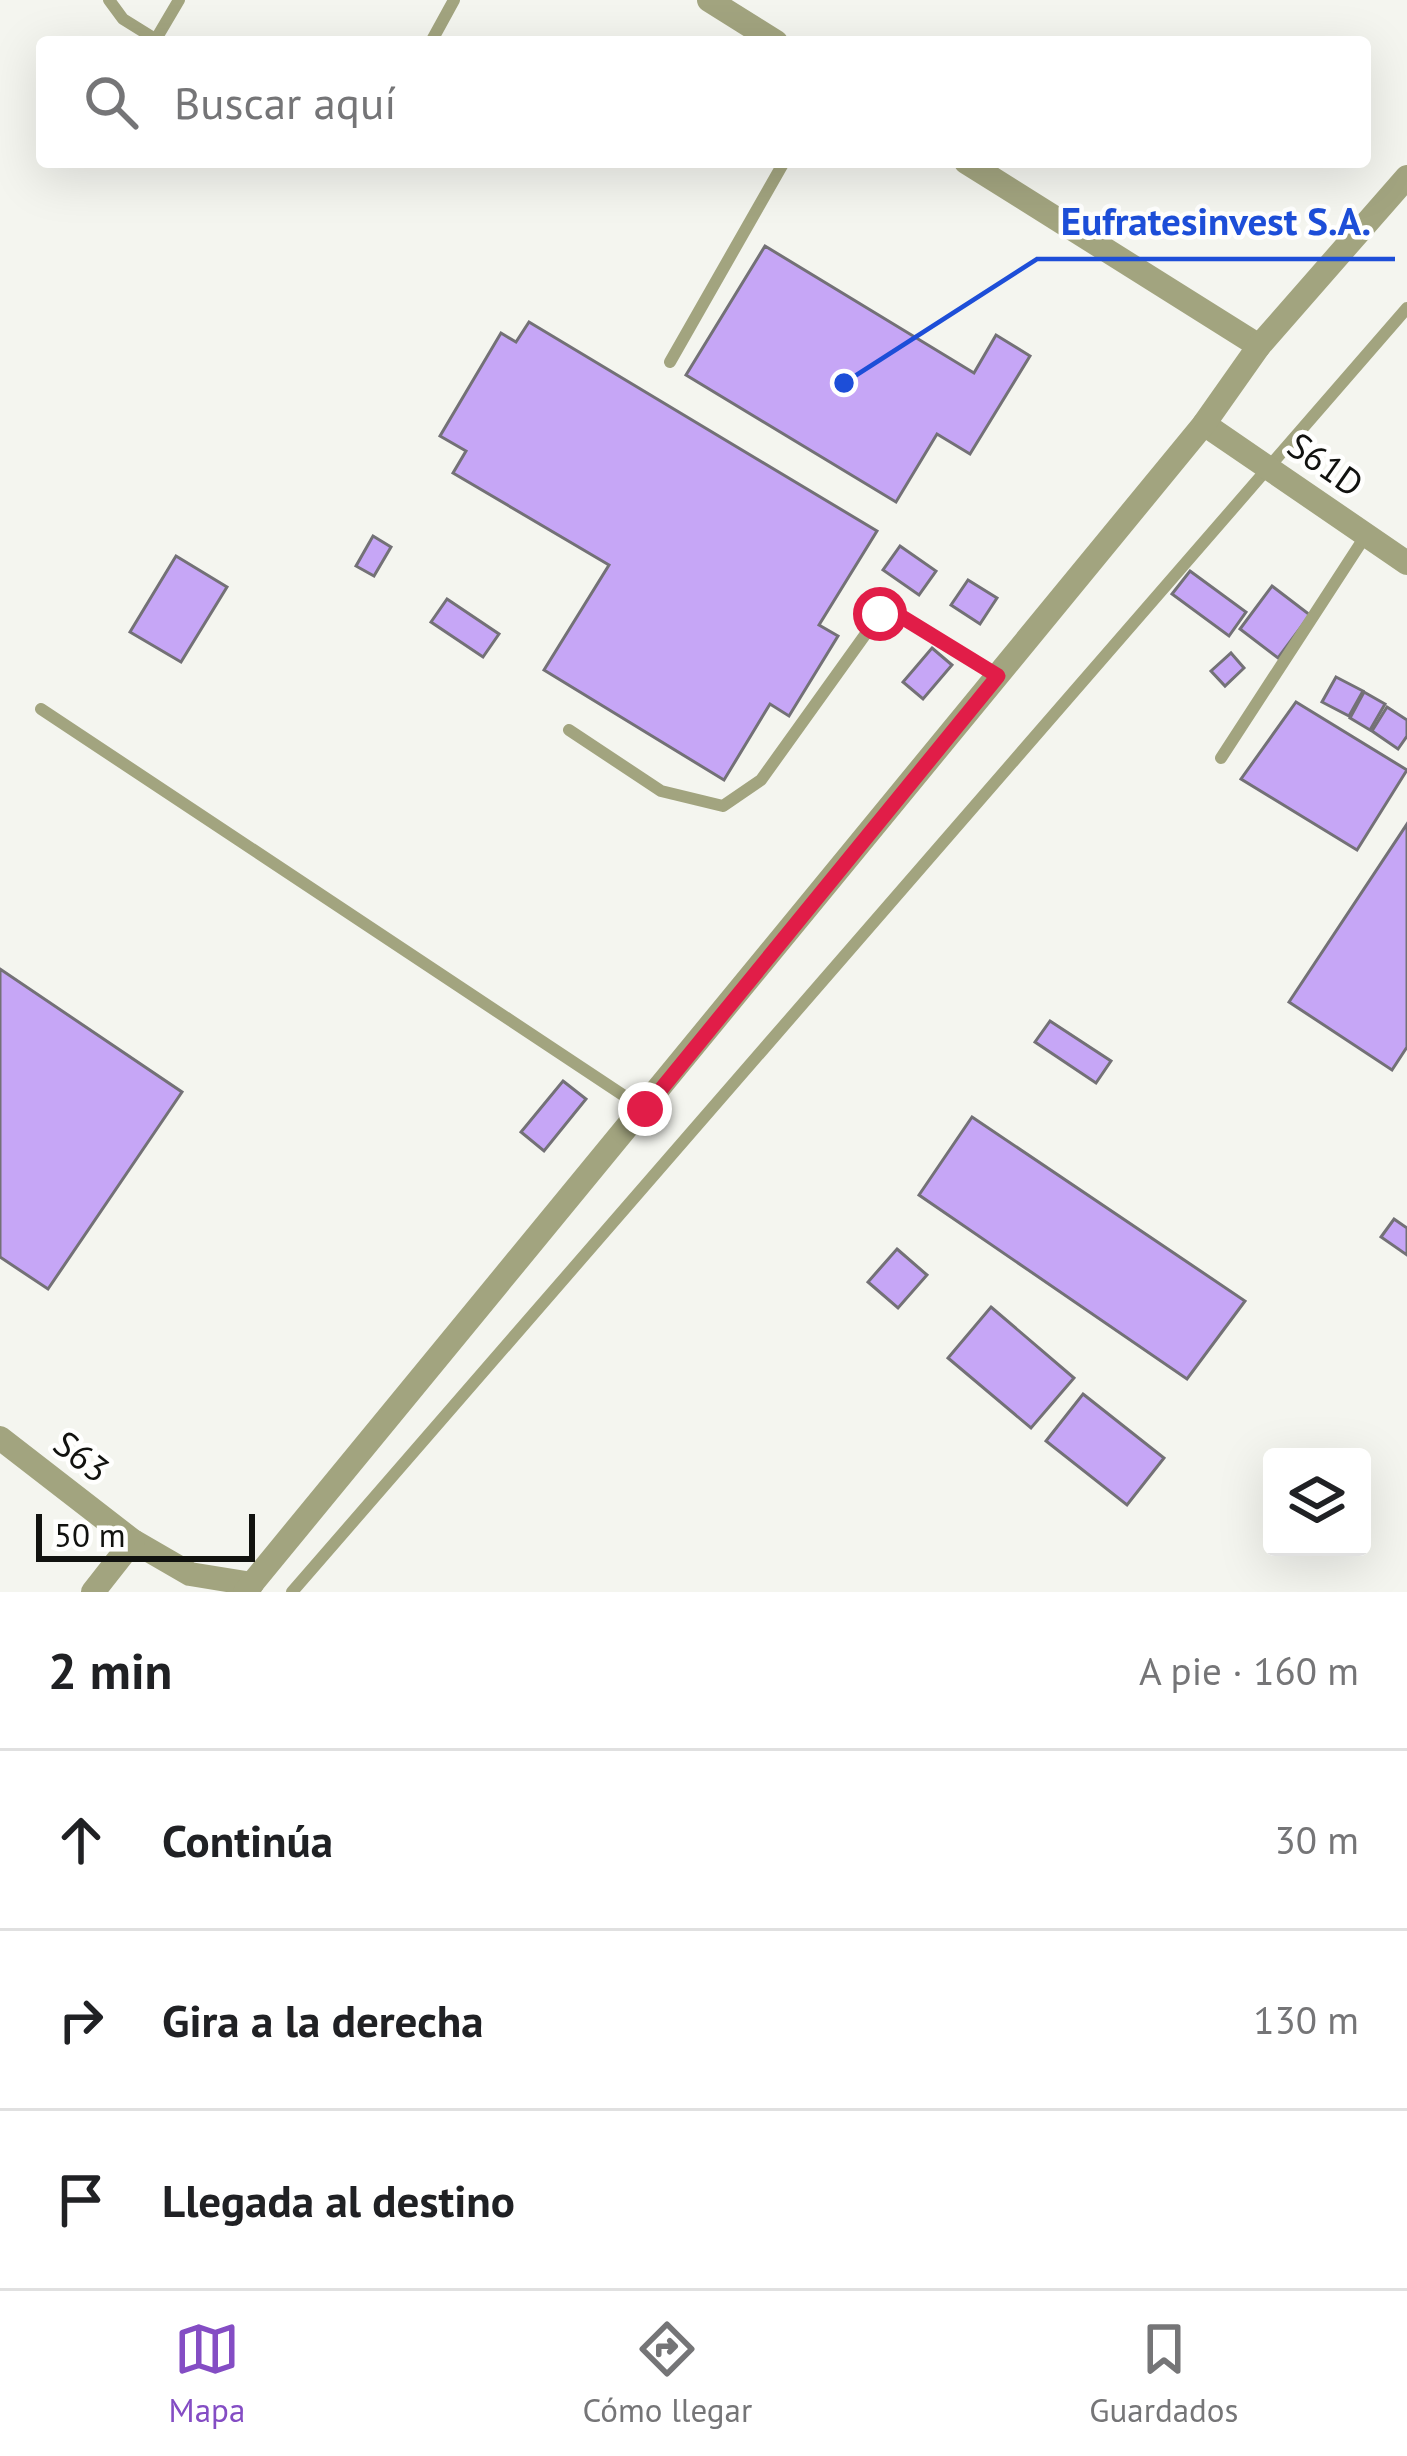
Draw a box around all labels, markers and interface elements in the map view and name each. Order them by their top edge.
search box [36,36,1371,168]
icon: search [78,69,144,135]
text: Buscar aquí [174,73,396,131]
callout: Eufratesinvest S.A. [1037,184,1395,259]
text: Eufratesinvest S.A. [1061,195,1371,246]
street label: S61D [1279,421,1373,507]
route start [853,587,907,641]
route end [618,1082,672,1136]
street label: S63 [45,1420,119,1492]
map controls [1263,1448,1371,1556]
button: layers [1263,1448,1371,1556]
scale bar [36,1508,255,1561]
text: 50 m [54,1513,126,1556]
text: 2 min [48,1637,172,1703]
text: A pie · 160 m [1139,1645,1359,1696]
icon: ahead [48,1807,114,1873]
text: Continúa [162,1811,333,1869]
text: 30 m [1274,1814,1359,1865]
icon: right [48,1987,114,2053]
text: Gira a la derecha [162,1991,484,2049]
text: 130 m [1253,1994,1359,2045]
icon: arrive [48,2167,114,2233]
text: Llegada al destino [162,2171,515,2229]
tab: Mapa [169,2316,245,2431]
tab: Cómo llegar [583,2316,752,2431]
tab: Guardados [1089,2316,1238,2431]

